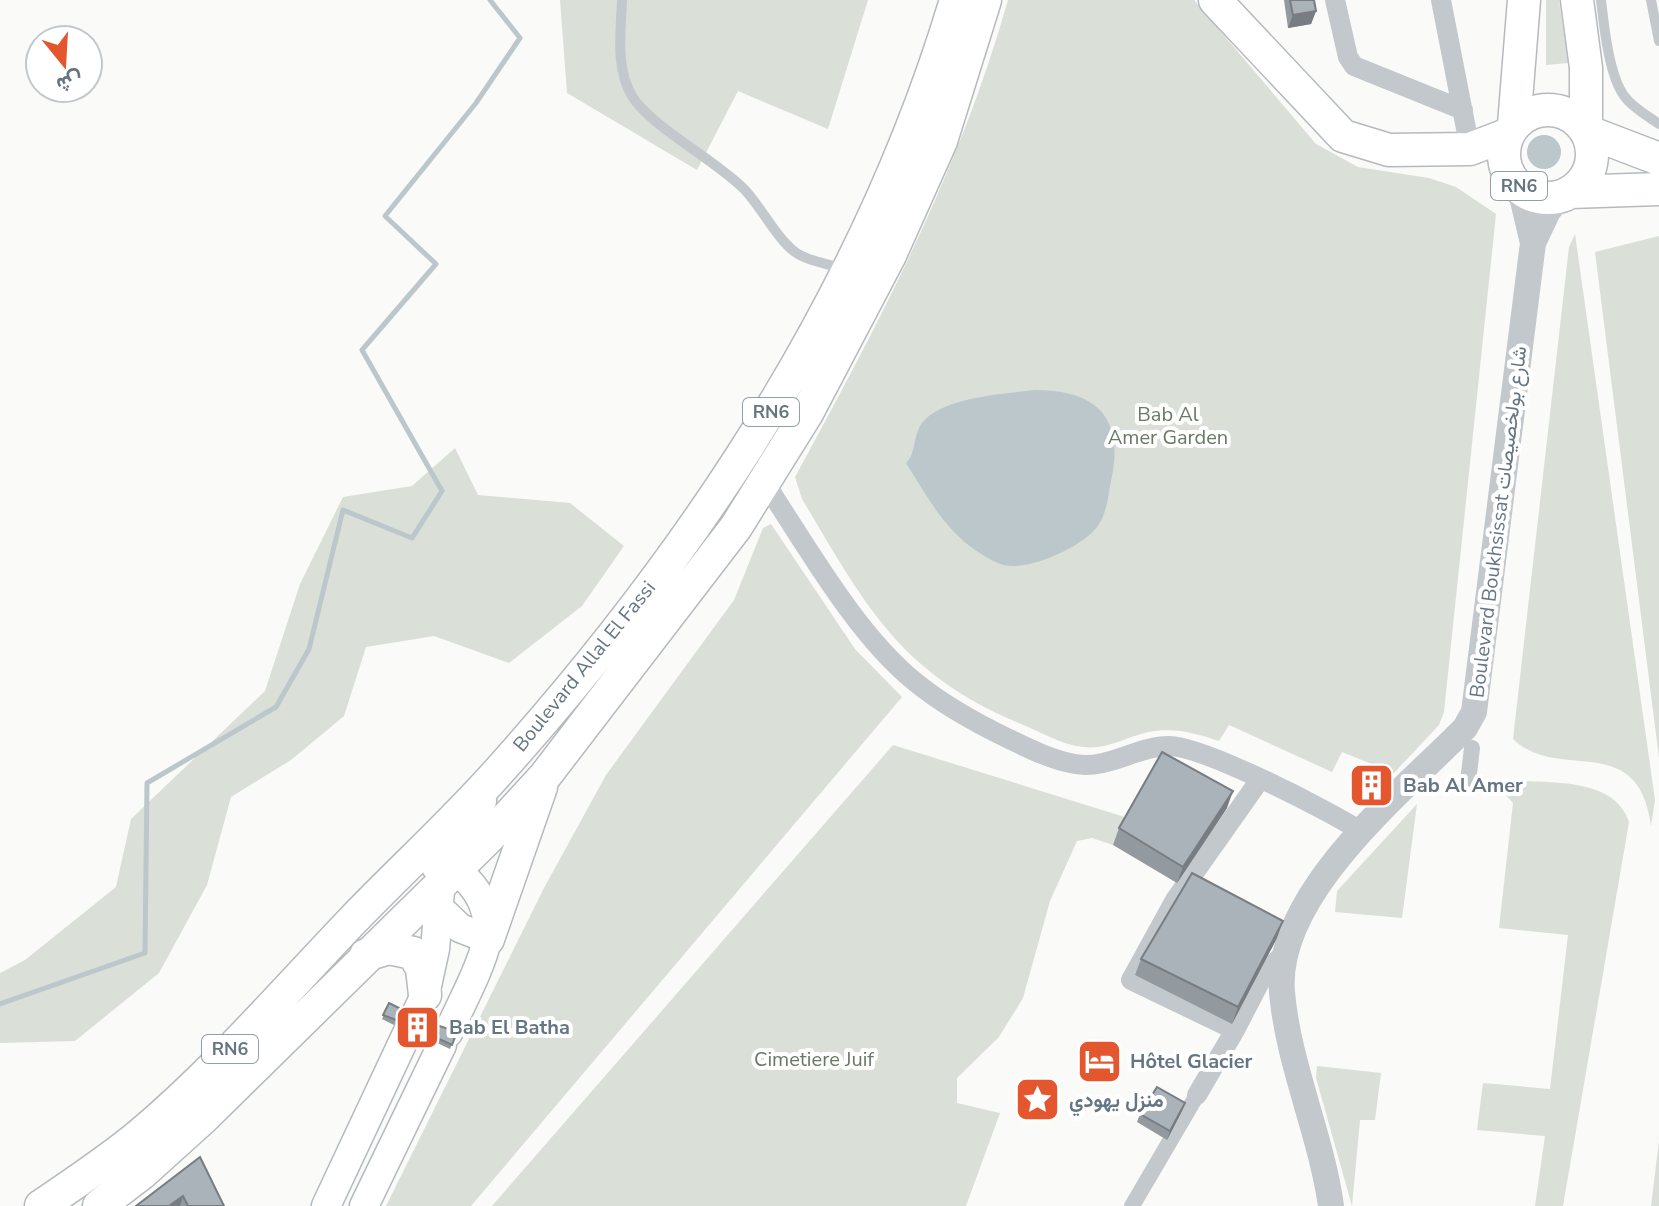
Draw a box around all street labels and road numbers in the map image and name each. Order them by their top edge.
road number: RN6 [1491,172,1547,200]
street label: Boulevard Boukhsissat شارع بولخصيصات [1464,345,1533,699]
road number: RN6 [743,398,799,426]
street label: Boulevard Allal El Fassi [507,575,662,757]
road number: RN6 [202,1035,258,1063]

